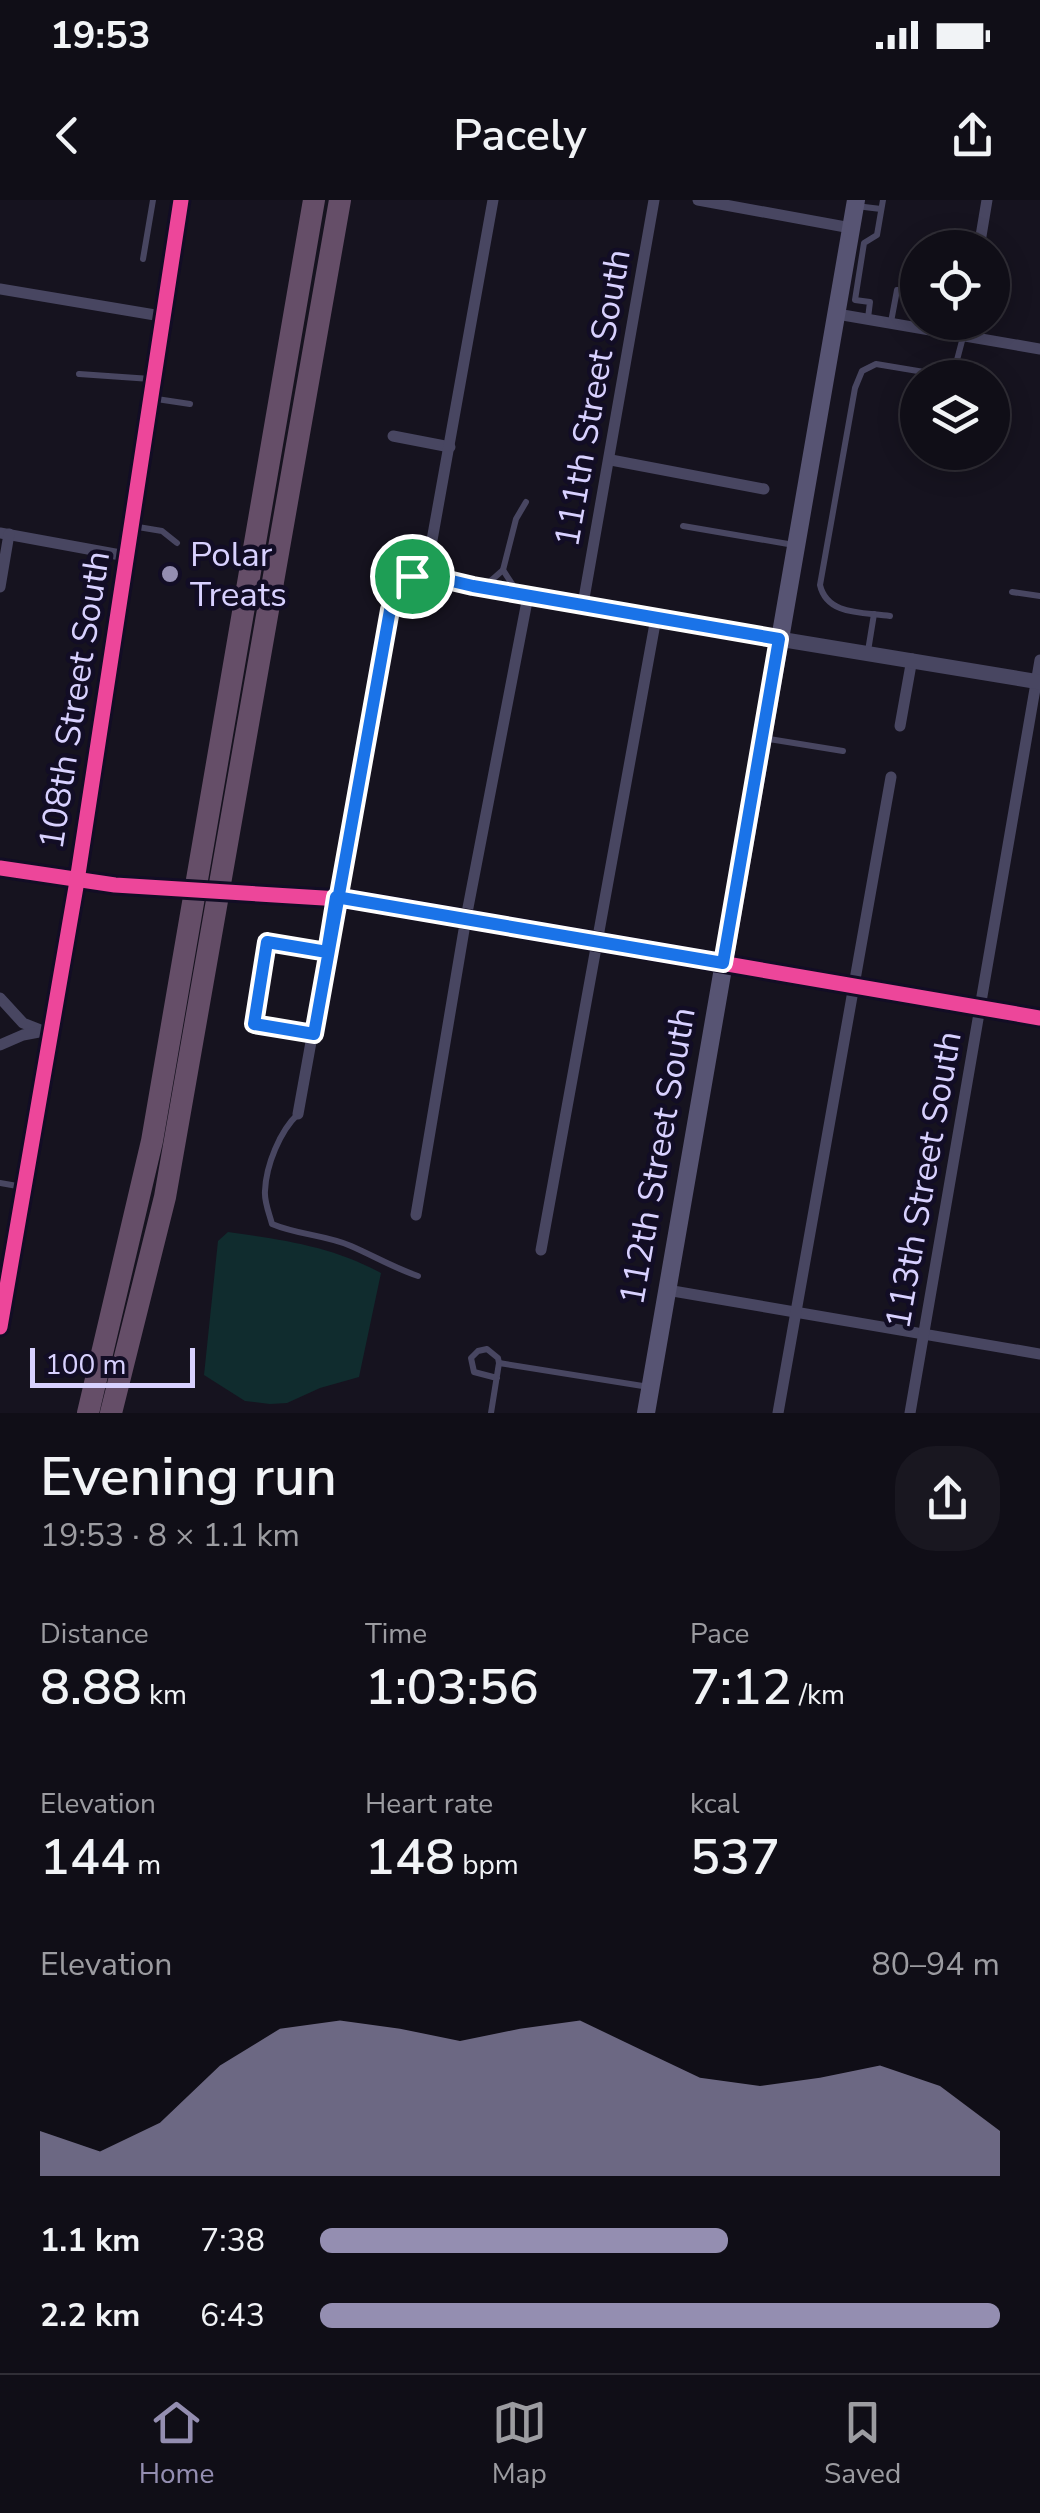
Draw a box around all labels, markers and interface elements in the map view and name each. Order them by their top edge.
text: 19:53 [50,10,151,61]
text: Pacely [453,105,587,166]
icon: back [40,108,95,163]
icon: share [945,108,1000,163]
map controls [900,230,1010,470]
button: locate [900,230,1010,340]
street label: 111th Street South [543,246,642,551]
button: layers [900,360,1010,470]
place label: Polar Treats [190,531,287,618]
pin [370,534,455,619]
street label: 108th Street South [28,548,121,853]
icon: arrive [385,549,440,604]
marker: Polar Treats [159,563,181,585]
street label: 112th Street South [608,1004,707,1309]
street label: 113th Street South [874,1028,973,1333]
scale bar [30,1343,195,1388]
text: 100 m [45,1346,127,1384]
text: Evening run [40,1439,337,1514]
button: share [895,1446,1000,1551]
text: 19:53 · 8 × 1.1 km [40,1514,300,1557]
text: Distance [40,1615,149,1653]
text: Time [365,1615,427,1653]
text: Pace [690,1615,749,1653]
text: 8.88 [40,1653,142,1722]
text: 1:03:56 [365,1653,539,1722]
text: 7:12 [690,1653,792,1722]
text: km [142,1676,187,1714]
text: /km [792,1676,845,1714]
text: Elevation [40,1785,156,1823]
text: Heart rate [365,1785,493,1823]
text: kcal [690,1785,740,1823]
text: 144 [40,1823,130,1892]
text: 148 [365,1823,455,1892]
text: 537 [690,1823,780,1892]
text: m [130,1846,161,1884]
text: bpm [455,1846,519,1884]
text: Elevation [40,1943,173,1986]
text: 80–94 m [872,1943,1000,1986]
text: 1.1 km [40,2219,140,2262]
text: 7:38 [200,2219,265,2262]
text: 2.2 km [40,2294,140,2337]
text: 6:43 [200,2294,265,2337]
tab: Home [139,2395,214,2493]
tab: Map [492,2395,547,2493]
tab: Saved [824,2395,901,2493]

